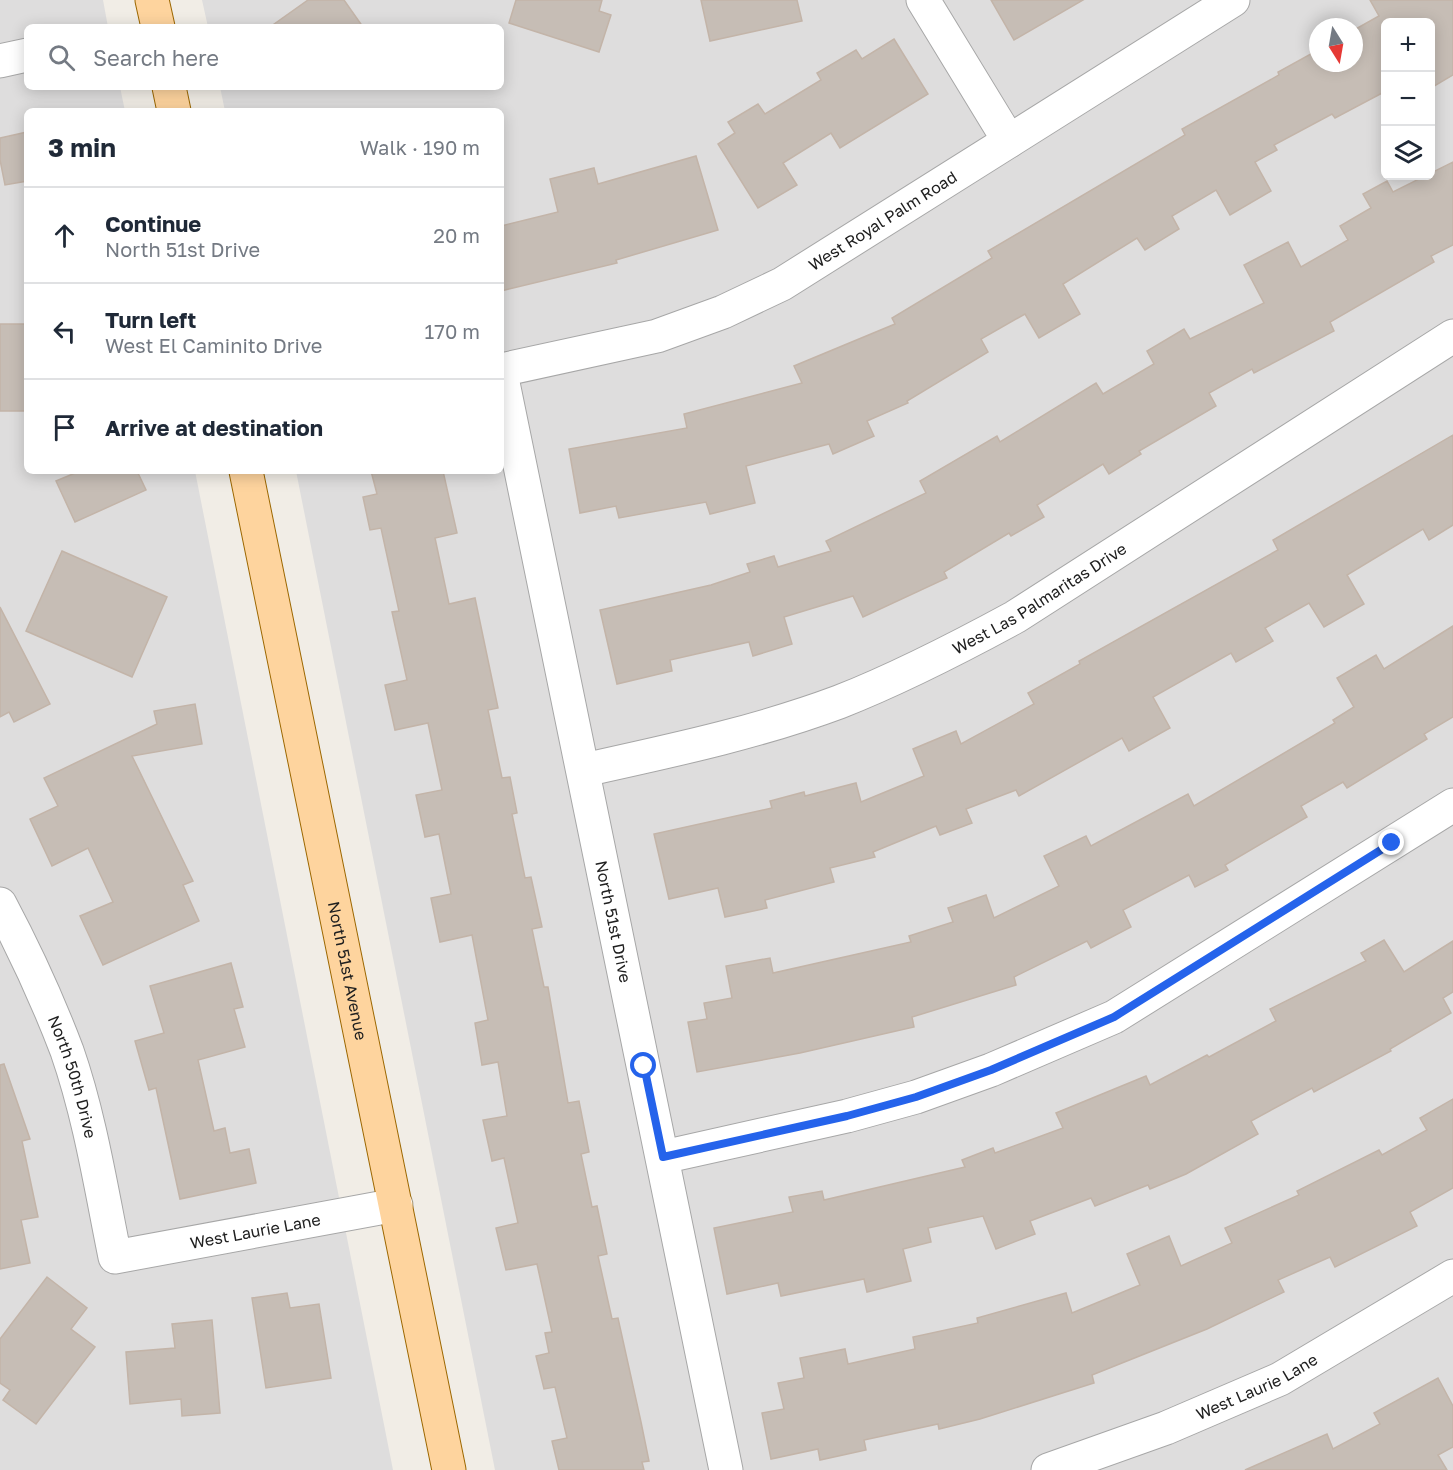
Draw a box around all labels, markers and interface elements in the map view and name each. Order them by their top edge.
north arrow [1309,18,1363,72]
map controls [1381,18,1435,180]
button: + [1381,18,1435,72]
search box [24,24,504,90]
icon: search [45,41,78,74]
text: Search here [93,44,219,71]
button: − [1381,72,1435,126]
button: layers [1381,126,1435,180]
text: 3 min [48,132,116,163]
text: Walk · 190 m [360,135,480,159]
street label: West Royal Palm Road [805,167,960,275]
text: Continue [105,210,201,237]
icon: ahead [48,219,81,252]
text: 20 m [433,223,480,247]
text: North 51st Drive [105,237,260,261]
text: Turn left [105,306,196,333]
icon: left [48,315,81,348]
text: 170 m [425,319,480,343]
text: West El Caminito Drive [105,333,322,357]
icon: arrive [48,411,81,444]
text: Arrive at destination [105,414,323,441]
street label: West Las Palmaritas Drive [949,538,1130,658]
route end [1378,829,1404,855]
street label: North 51st Drive [591,859,636,984]
street label: North 51st Avenue [324,900,371,1042]
street label: North 50th Drive [44,1012,101,1140]
route start [630,1052,656,1078]
street label: West Laurie Lane [188,1209,322,1253]
street label: West Laurie Lane [1193,1349,1321,1424]

